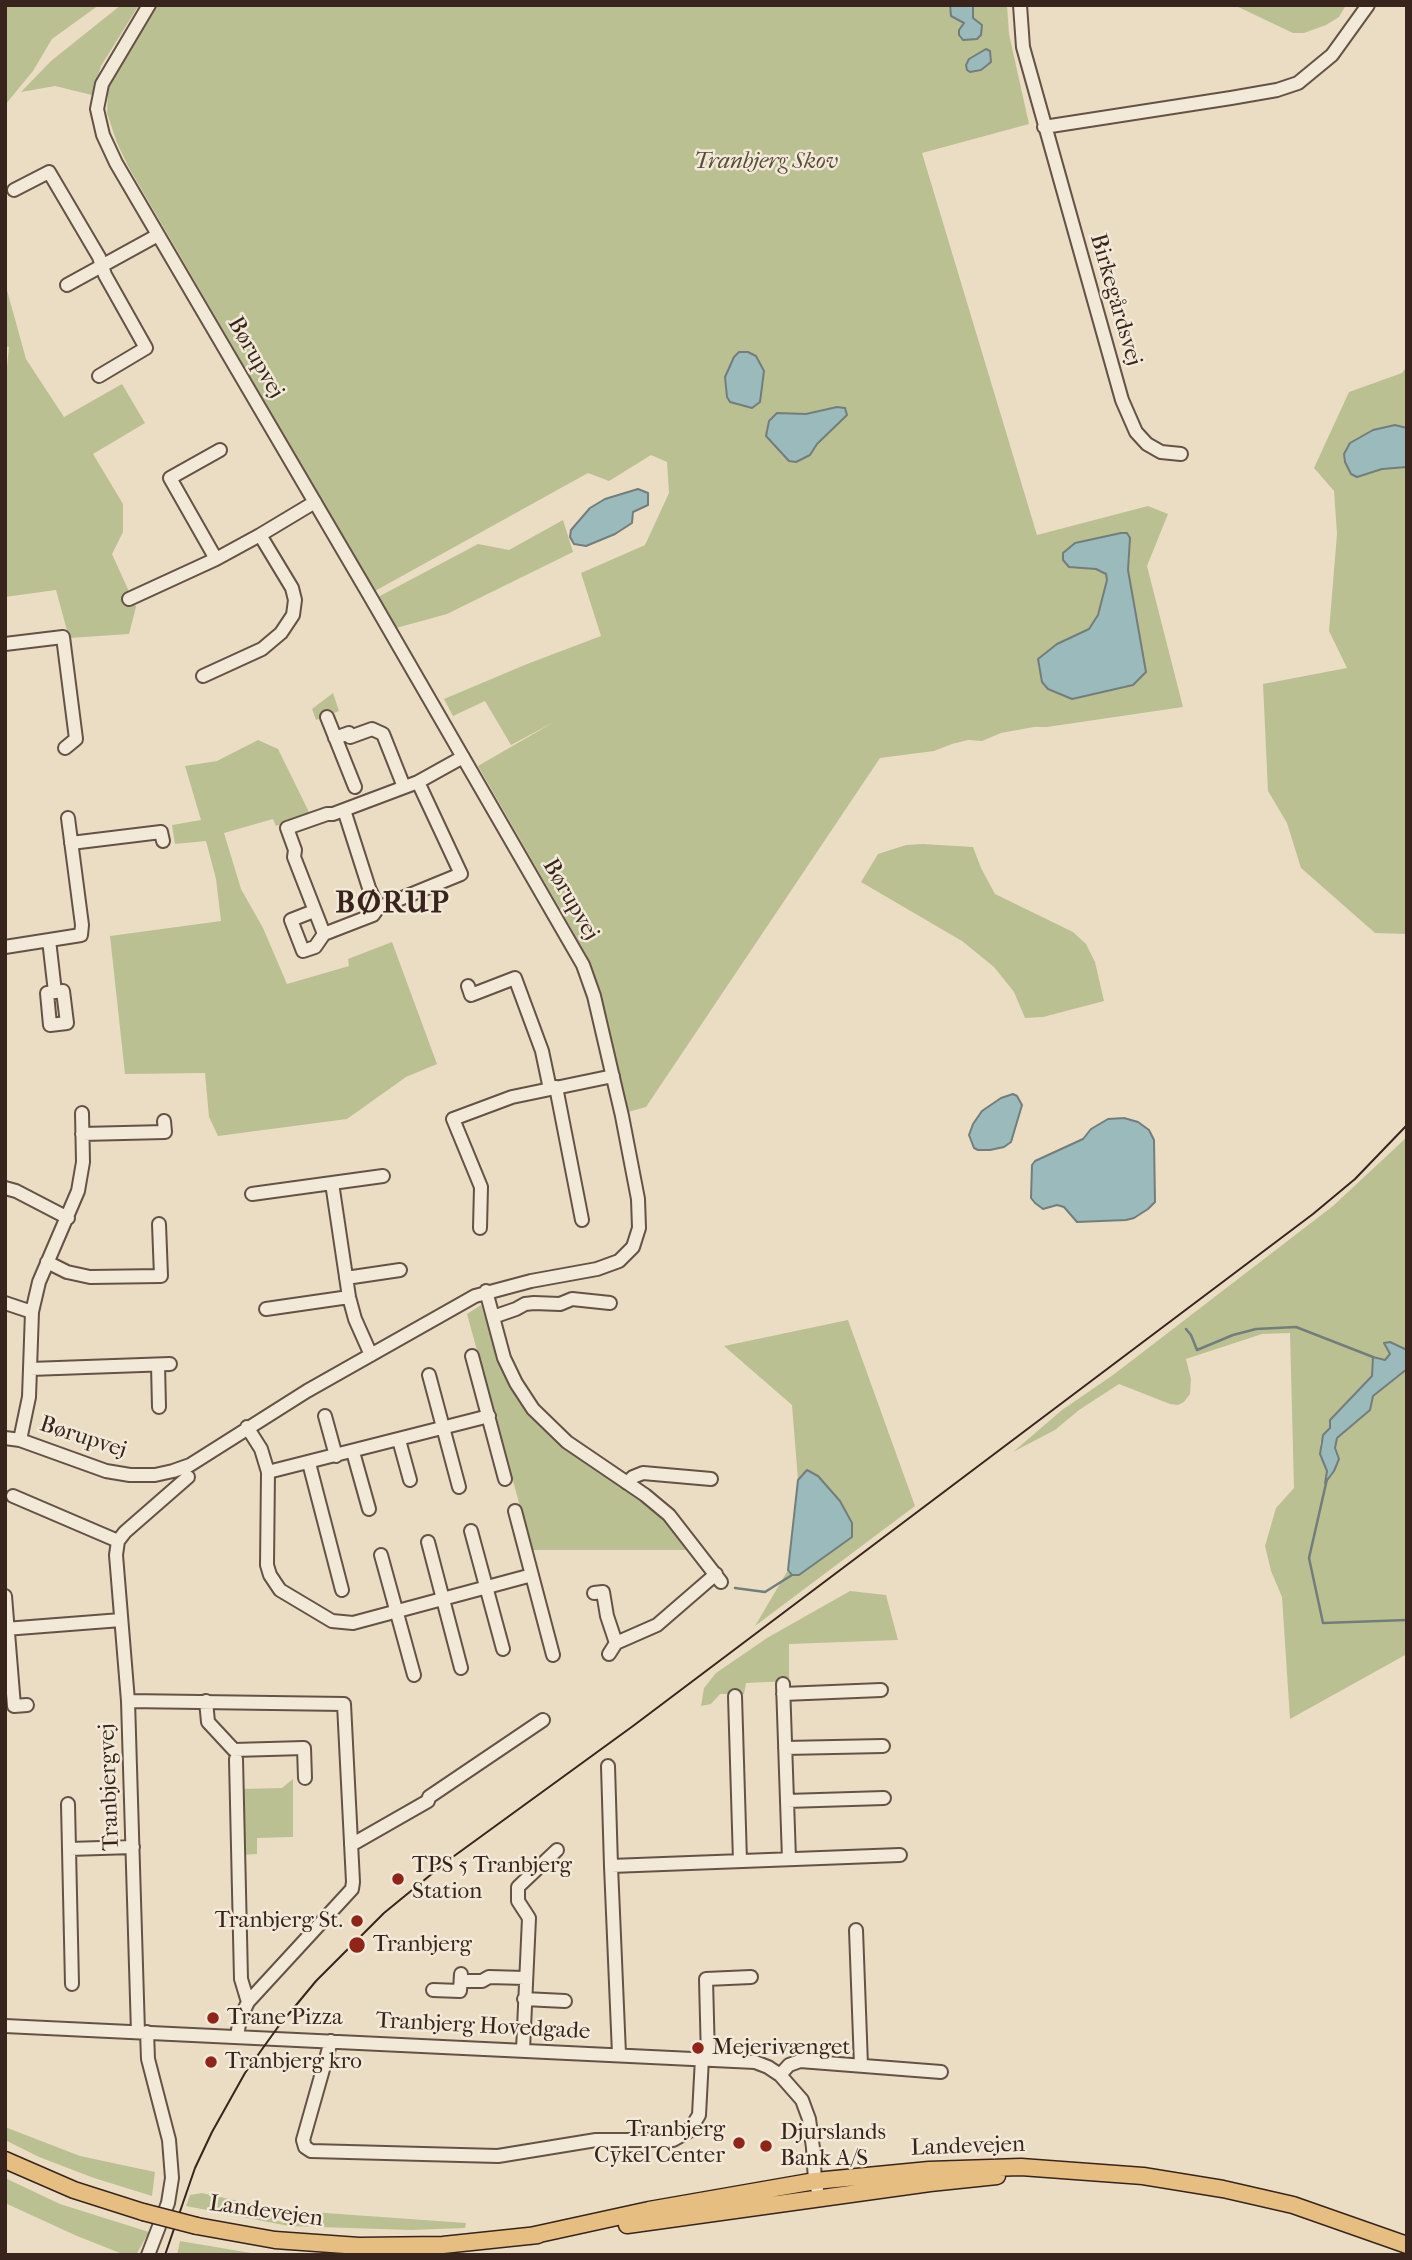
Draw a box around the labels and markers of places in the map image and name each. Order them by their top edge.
place label: TPS 5 Tranbjerg Station [412,1852,572,1906]
marker: TPS 5 Tranbjerg Station [390,1871,406,1887]
place label: Tranbjerg St. [215,1907,343,1935]
marker: Tranbjerg St. [349,1913,365,1929]
place label: Tranbjerg [373,1931,472,1959]
marker: Tranbjerg [347,1935,367,1955]
place label: Trane Pizza [227,2004,343,2032]
marker: Trane Pizza [205,2010,221,2026]
place label: Mejerivænget [712,2034,851,2062]
marker: Mejerivænget [690,2040,706,2056]
place label: Tranbjerg kro [225,2048,362,2076]
marker: Tranbjerg kro [203,2054,219,2070]
place label: Tranbjerg Cykel Center [594,2116,725,2170]
place label: Djurslands Bank A/S [780,2119,886,2173]
marker: Tranbjerg Cykel Center [731,2135,747,2151]
marker: Djurslands Bank A/S [758,2138,774,2154]

